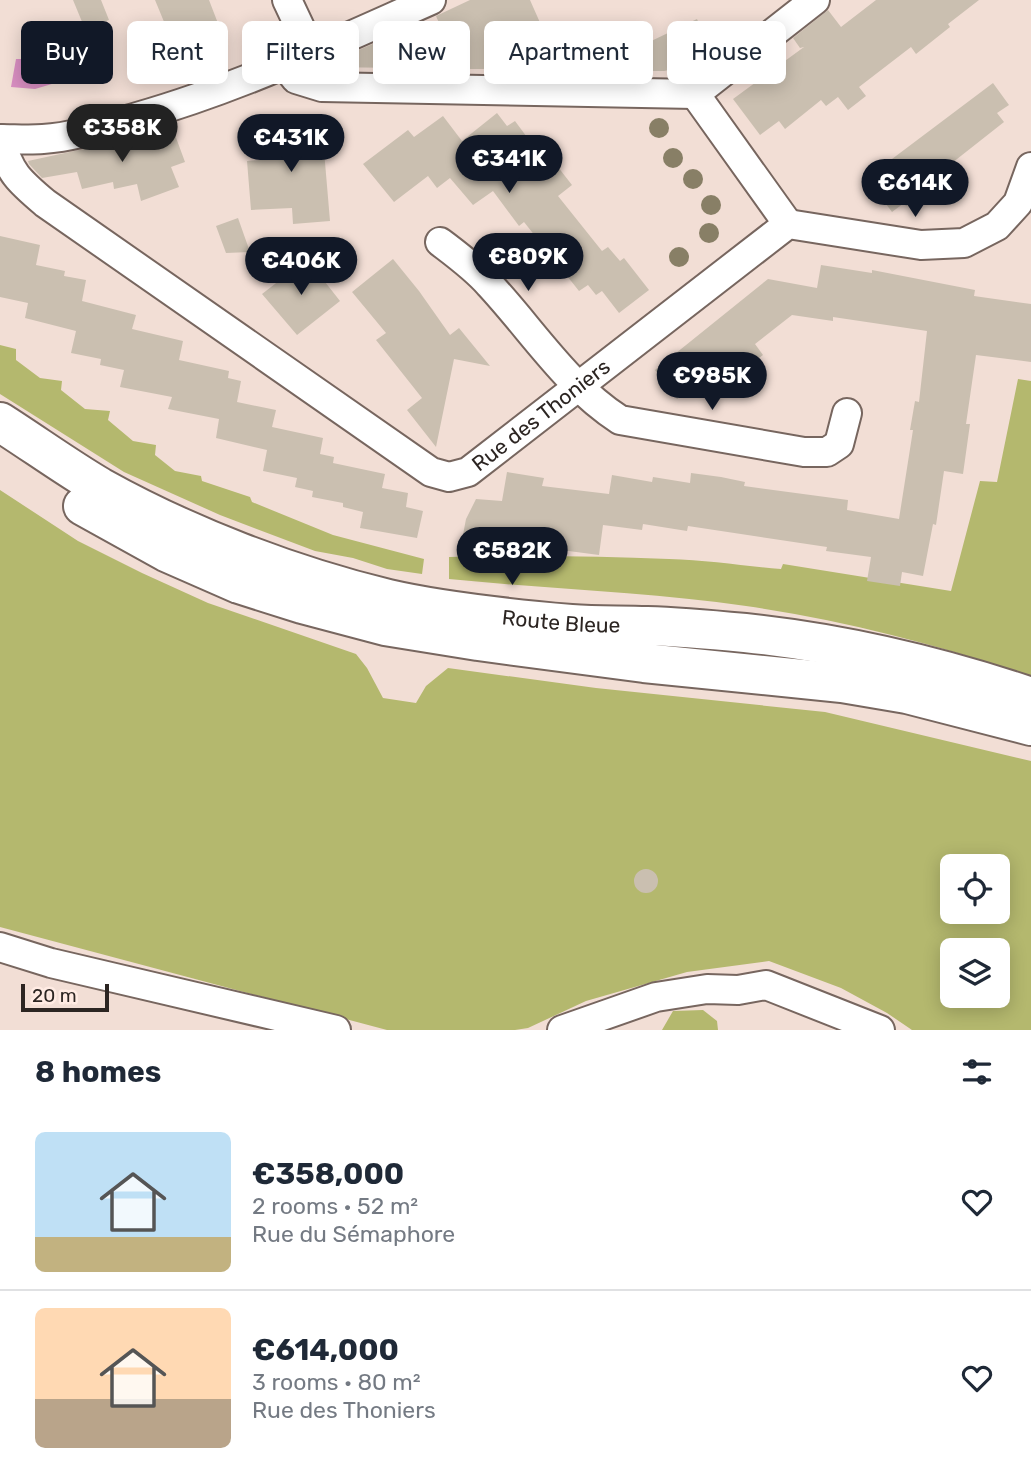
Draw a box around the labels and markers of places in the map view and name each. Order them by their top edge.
pin: €358K [73,104,171,164]
pin: €431K [242,114,340,174]
pin: €341K [460,136,558,195]
pin: €614K [866,160,964,219]
pin: €809K [479,233,577,293]
pin: €406K [252,238,350,297]
pin: €985K [663,352,761,412]
pin: €582K [463,528,561,587]

